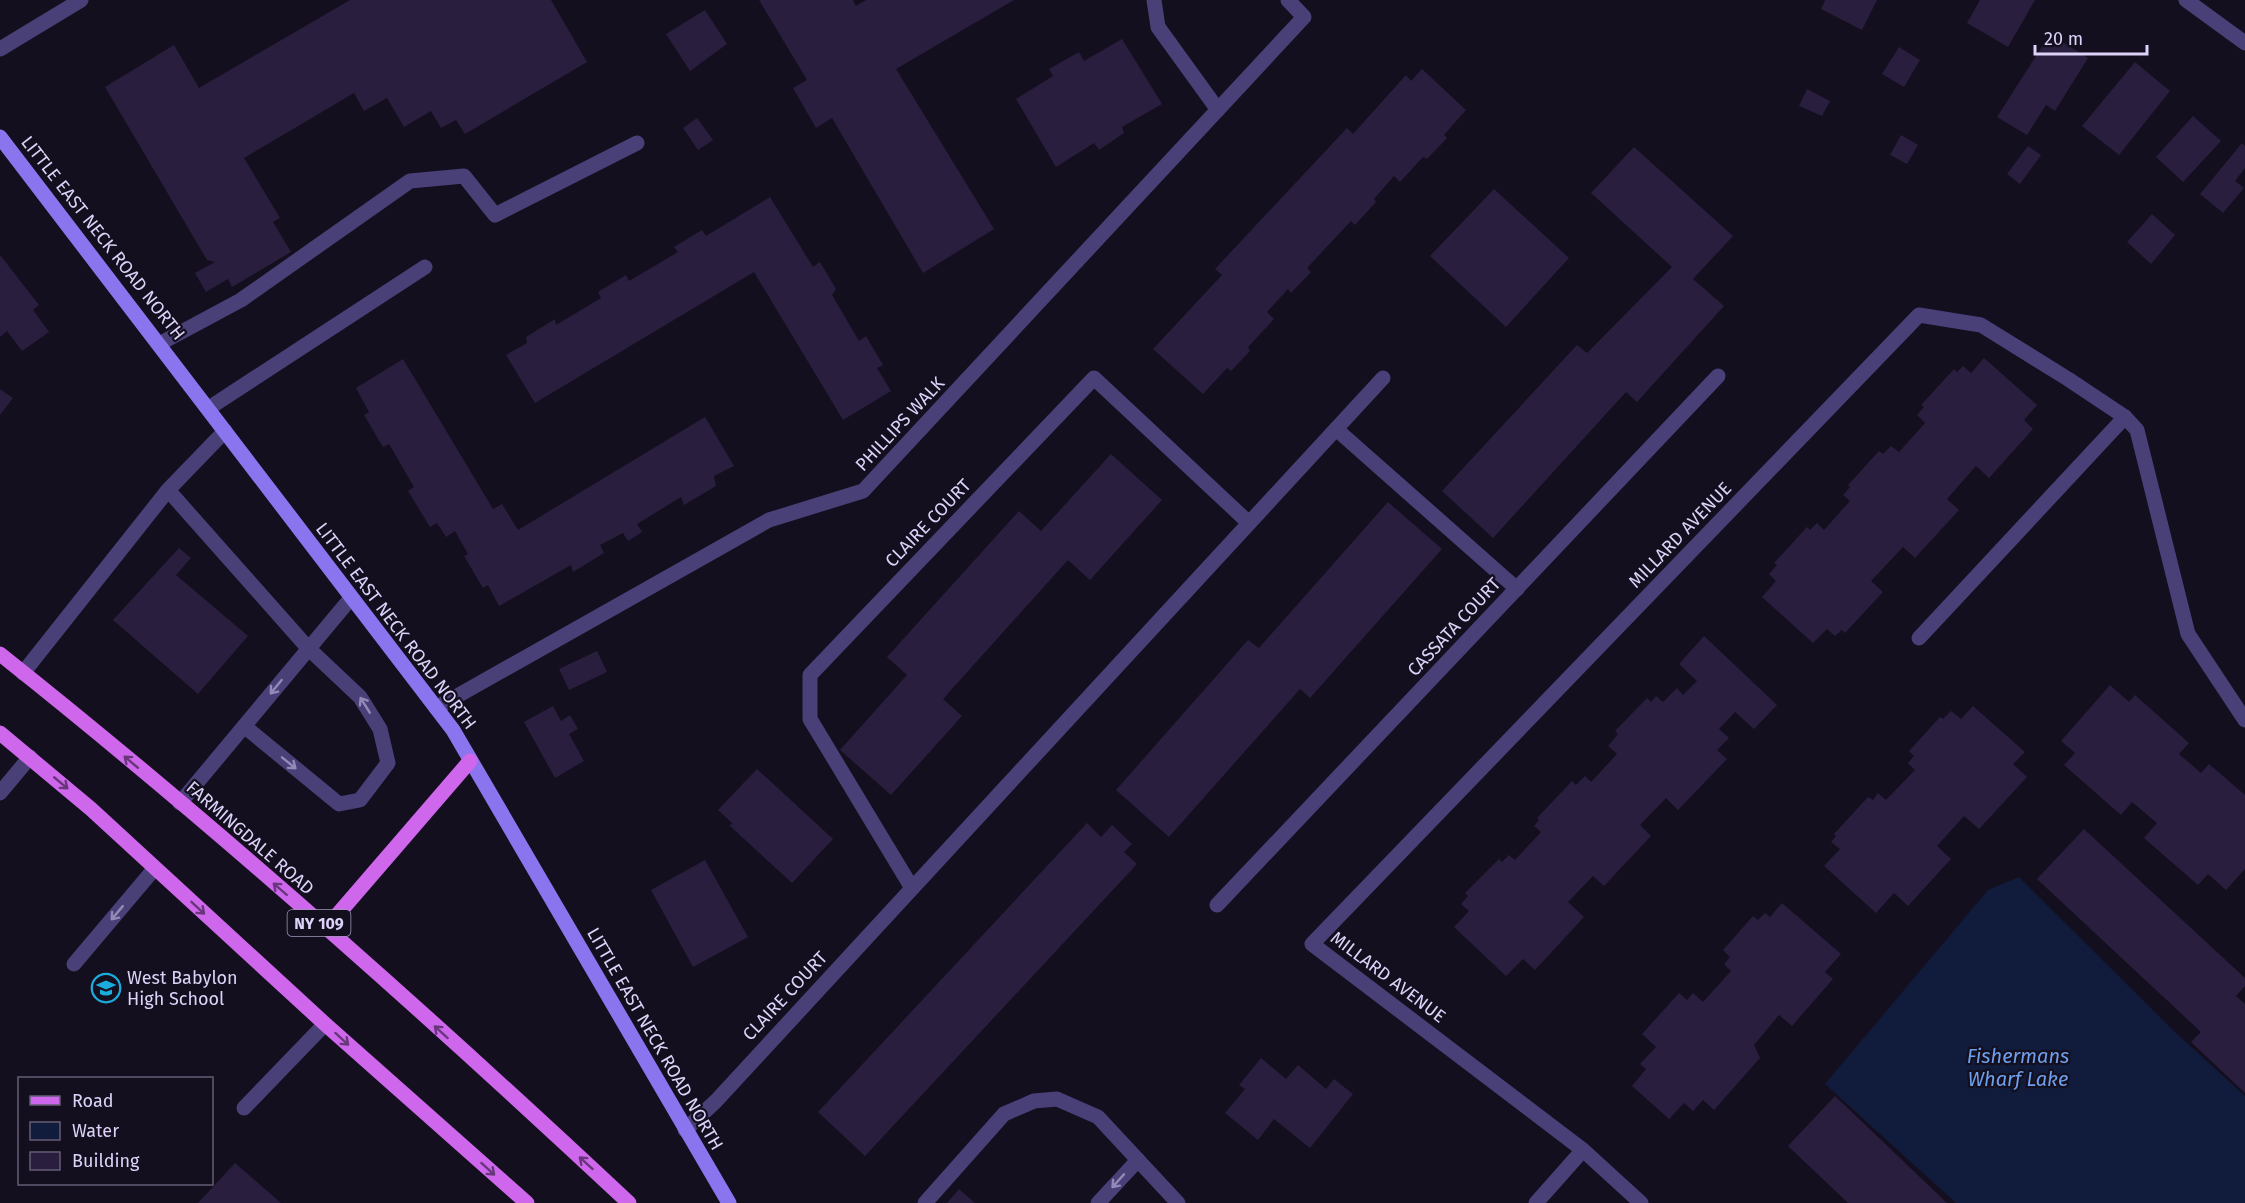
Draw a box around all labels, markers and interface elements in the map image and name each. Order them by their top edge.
scale bar [2035,18,2148,56]
text: 20 m [2044,28,2083,50]
street label: LITTLE EAST NECK ROAD NORTH [16,131,190,345]
street label: PHILLIPS WALK [851,372,949,476]
street label: CLAIRE COURT [881,474,976,572]
street label: MILLARD AVENUE [1624,478,1736,592]
street label: LITTLE EAST NECK ROAD NORTH [311,518,481,734]
street label: CASSATA COURT [1403,573,1506,681]
one-way arrow [269,679,283,694]
one-way arrow [359,697,371,714]
one-way arrow [124,756,140,769]
one-way arrow [281,756,297,769]
one-way arrow [53,777,69,790]
street label: FARMINGDALE ROAD [182,777,318,899]
one-way arrow [273,882,288,896]
one-way arrow [191,901,206,915]
one-way arrow [111,905,124,921]
road number: NY 109 [288,910,350,936]
street label: LITTLE EAST NECK ROAD NORTH [582,924,728,1154]
street label: MILLARD AVENUE [1326,927,1450,1027]
street label: CLAIRE COURT [738,946,832,1045]
place label: West Babylon High School [127,967,238,1010]
school or university icon: West Babylon High School [90,972,122,1004]
one-way arrow [434,1025,449,1039]
one-way arrow [334,1032,349,1046]
water label: Fishermans Wharf Lake [1967,1044,2069,1091]
legend [18,1077,213,1185]
text: Road [72,1090,114,1112]
text: Water [72,1120,119,1142]
text: Building [72,1150,140,1172]
one-way arrow [578,1156,593,1170]
one-way arrow [480,1162,495,1176]
one-way arrow [1111,1174,1125,1189]

